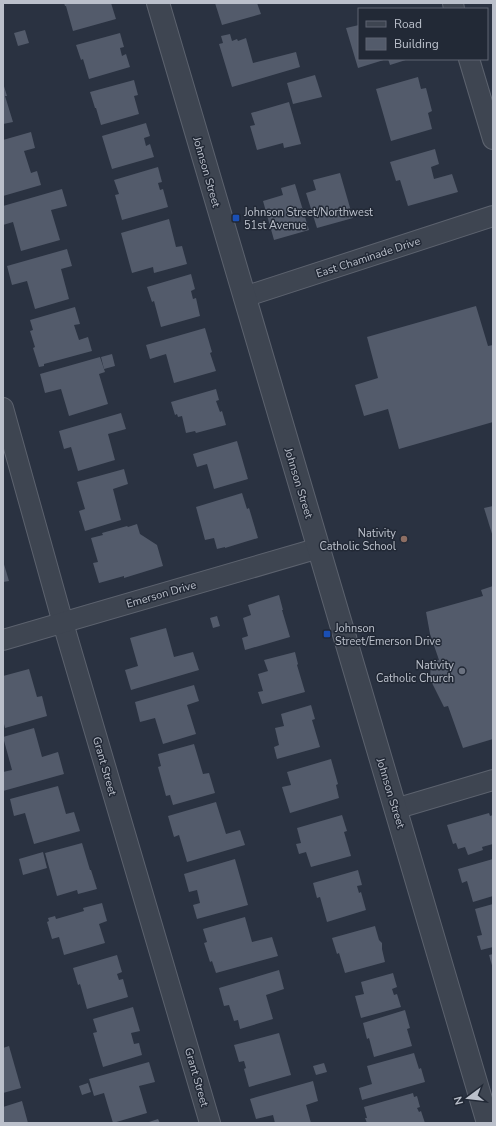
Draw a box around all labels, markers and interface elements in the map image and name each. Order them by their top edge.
legend [358,8,488,60]
text: Road [394,16,422,32]
text: Building [394,36,439,52]
street label: Johnson Street [189,134,224,209]
place label: Johnson Street/Northwest 51st Avenue [243,205,373,233]
marker: Johnson Street/Northwest 51st Avenue [231,213,241,223]
street label: East Chaminade Drive [314,233,422,281]
street label: Johnson Street [280,445,316,520]
place label: Nativity Catholic School [319,526,397,554]
marker: Nativity Catholic School [399,534,409,544]
street label: Emerson Drive [124,577,198,612]
place label: Johnson Street/Emerson Drive [334,621,441,649]
marker: Johnson Street/Emerson Drive [322,629,332,639]
place label: Nativity Catholic Church [376,658,454,686]
marker: Nativity Catholic Church [457,666,467,676]
street label: Grant Street [89,735,120,797]
street label: Johnson Street [372,755,408,830]
street label: Grant Street [181,1046,212,1108]
north arrow [448,1078,488,1118]
text: N [451,1095,467,1106]

